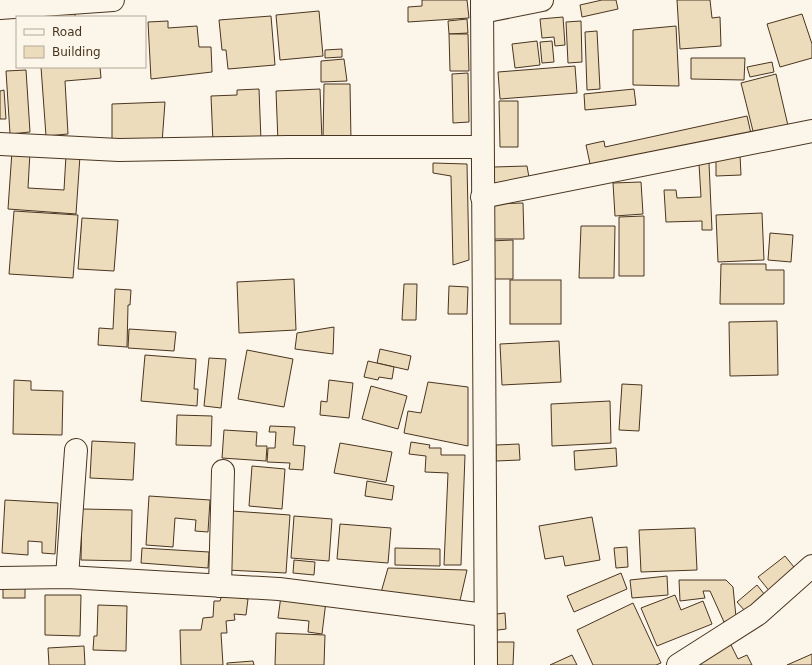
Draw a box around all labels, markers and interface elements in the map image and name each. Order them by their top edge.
legend [16,16,146,68]
text: Road [52,25,82,39]
text: Building [52,45,101,59]

